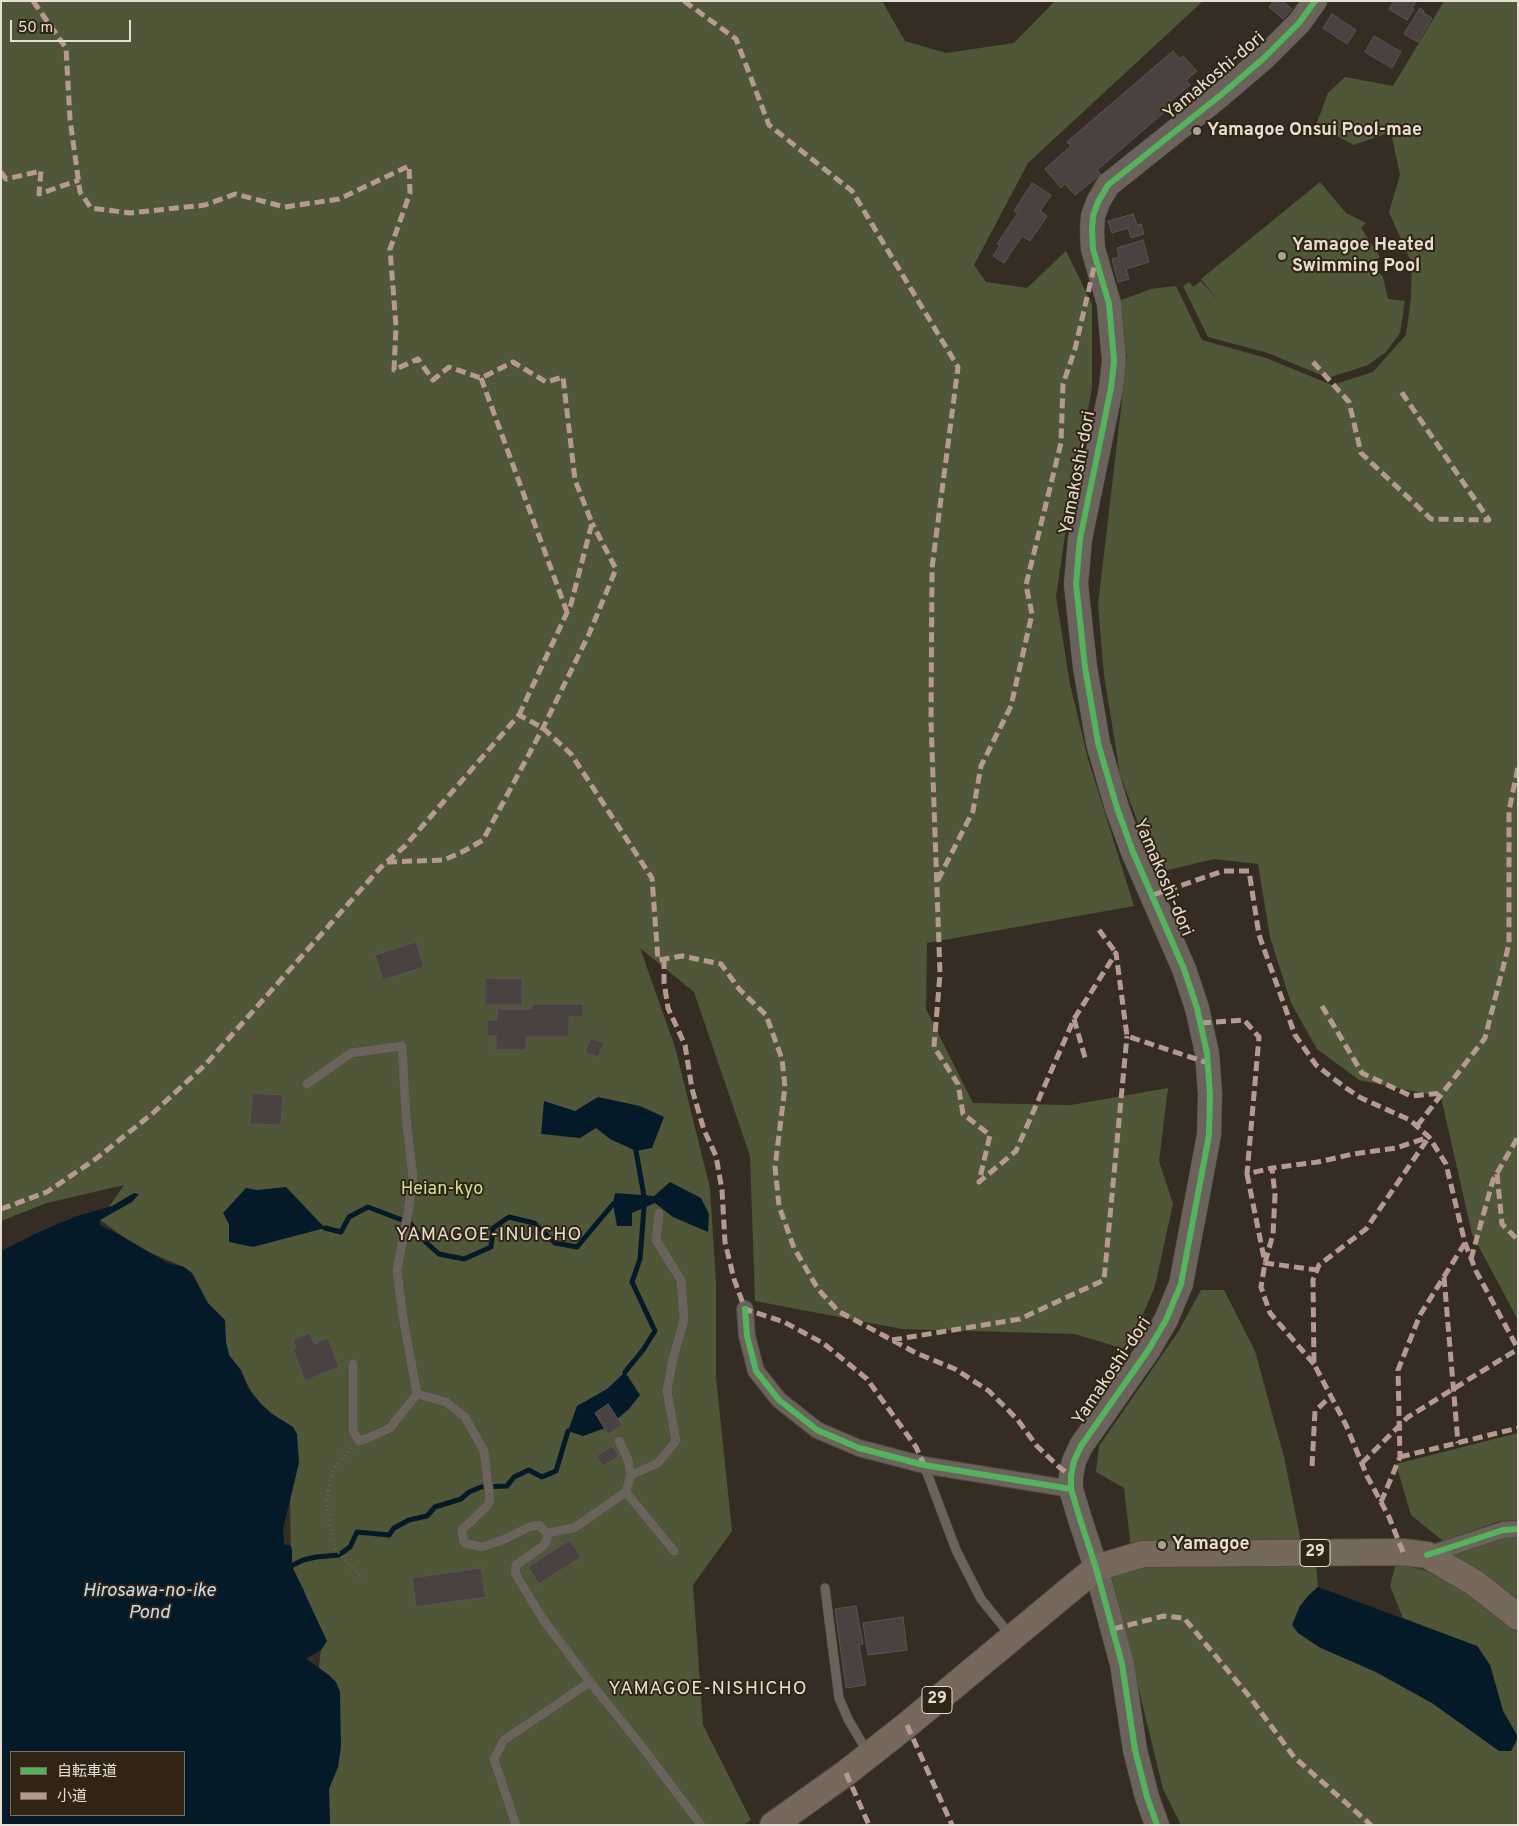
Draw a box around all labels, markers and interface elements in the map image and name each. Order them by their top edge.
scale bar [12,10,134,42]
text: 50 m [18,19,53,38]
street label: Yamakoshi-dori [1160,28,1270,126]
place label: Yamagoe Onsui Pool-mae [1207,120,1422,142]
marker: Yamagoe Onsui Pool-mae [1191,125,1203,137]
place label: Yamagoe Heated Swimming Pool [1292,235,1434,278]
marker: Yamagoe Heated Swimming Pool [1276,250,1288,262]
street label: Yamakoshi-dori [1056,409,1102,537]
street label: Yamakoshi-dori [1128,816,1196,940]
park label: Heian-kyo [401,1179,483,1201]
district label: YAMAGOE-INUICHO [394,1225,584,1247]
street label: Yamakoshi-dori [1069,1314,1157,1430]
place label: Yamagoe [1172,1534,1250,1556]
marker: Yamagoe [1156,1539,1168,1551]
road number: 29 [1300,1540,1330,1566]
water label: Hirosawa-no-ike Pond [82,1581,216,1625]
district label: YAMAGOE-NISHICHO [606,1679,810,1701]
road number: 29 [922,1686,952,1714]
legend [10,1751,185,1816]
text: 自転車道 [57,1763,117,1782]
text: 小道 [57,1788,87,1807]

